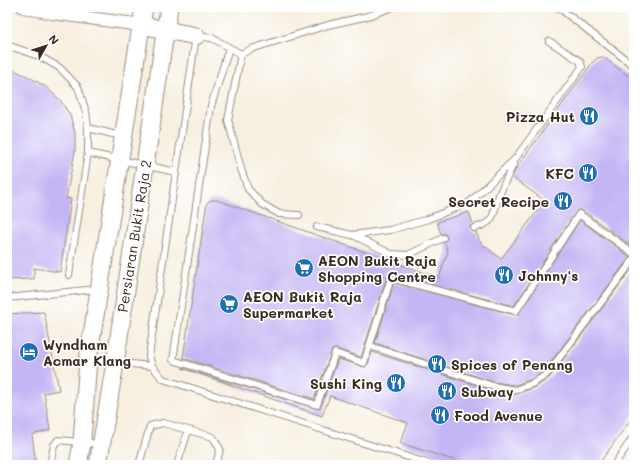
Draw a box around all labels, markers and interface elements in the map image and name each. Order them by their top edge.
north arrow [26,26,66,66]
text: N [46,31,63,47]
restaurant icon: Pizza Hut [578,105,600,127]
place label: Pizza Hut [506,107,575,126]
street label: Persiaran Bukit Raja 2 [113,158,155,314]
restaurant icon: KFC [577,162,599,184]
place label: KFC [545,164,574,183]
restaurant icon: Secret Recipe [552,190,574,212]
place label: Secret Recipe [448,192,549,211]
place label: AEON Bukit Raja Shopping Centre [318,251,437,286]
supermarket icon: AEON Bukit Raja Shopping Centre [293,257,315,279]
restaurant icon: Johnny's [493,264,515,286]
place label: Johnny's [518,266,578,285]
place label: AEON Bukit Raja Supermarket [243,287,362,322]
supermarket icon: AEON Bukit Raja Supermarket [218,293,240,315]
place label: Wyndham Acmar Klang [43,335,131,370]
hotel icon: Wyndham Acmar Klang [18,341,40,363]
restaurant icon: Spices of Penang [426,353,448,375]
place label: Spices of Penang [451,355,573,374]
restaurant icon: Sushi King [385,372,407,394]
place label: Sushi King [310,374,382,393]
restaurant icon: Subway [436,380,458,402]
place label: Subway [461,382,514,401]
restaurant icon: Food Avenue [429,404,451,426]
place label: Food Avenue [454,406,543,425]

